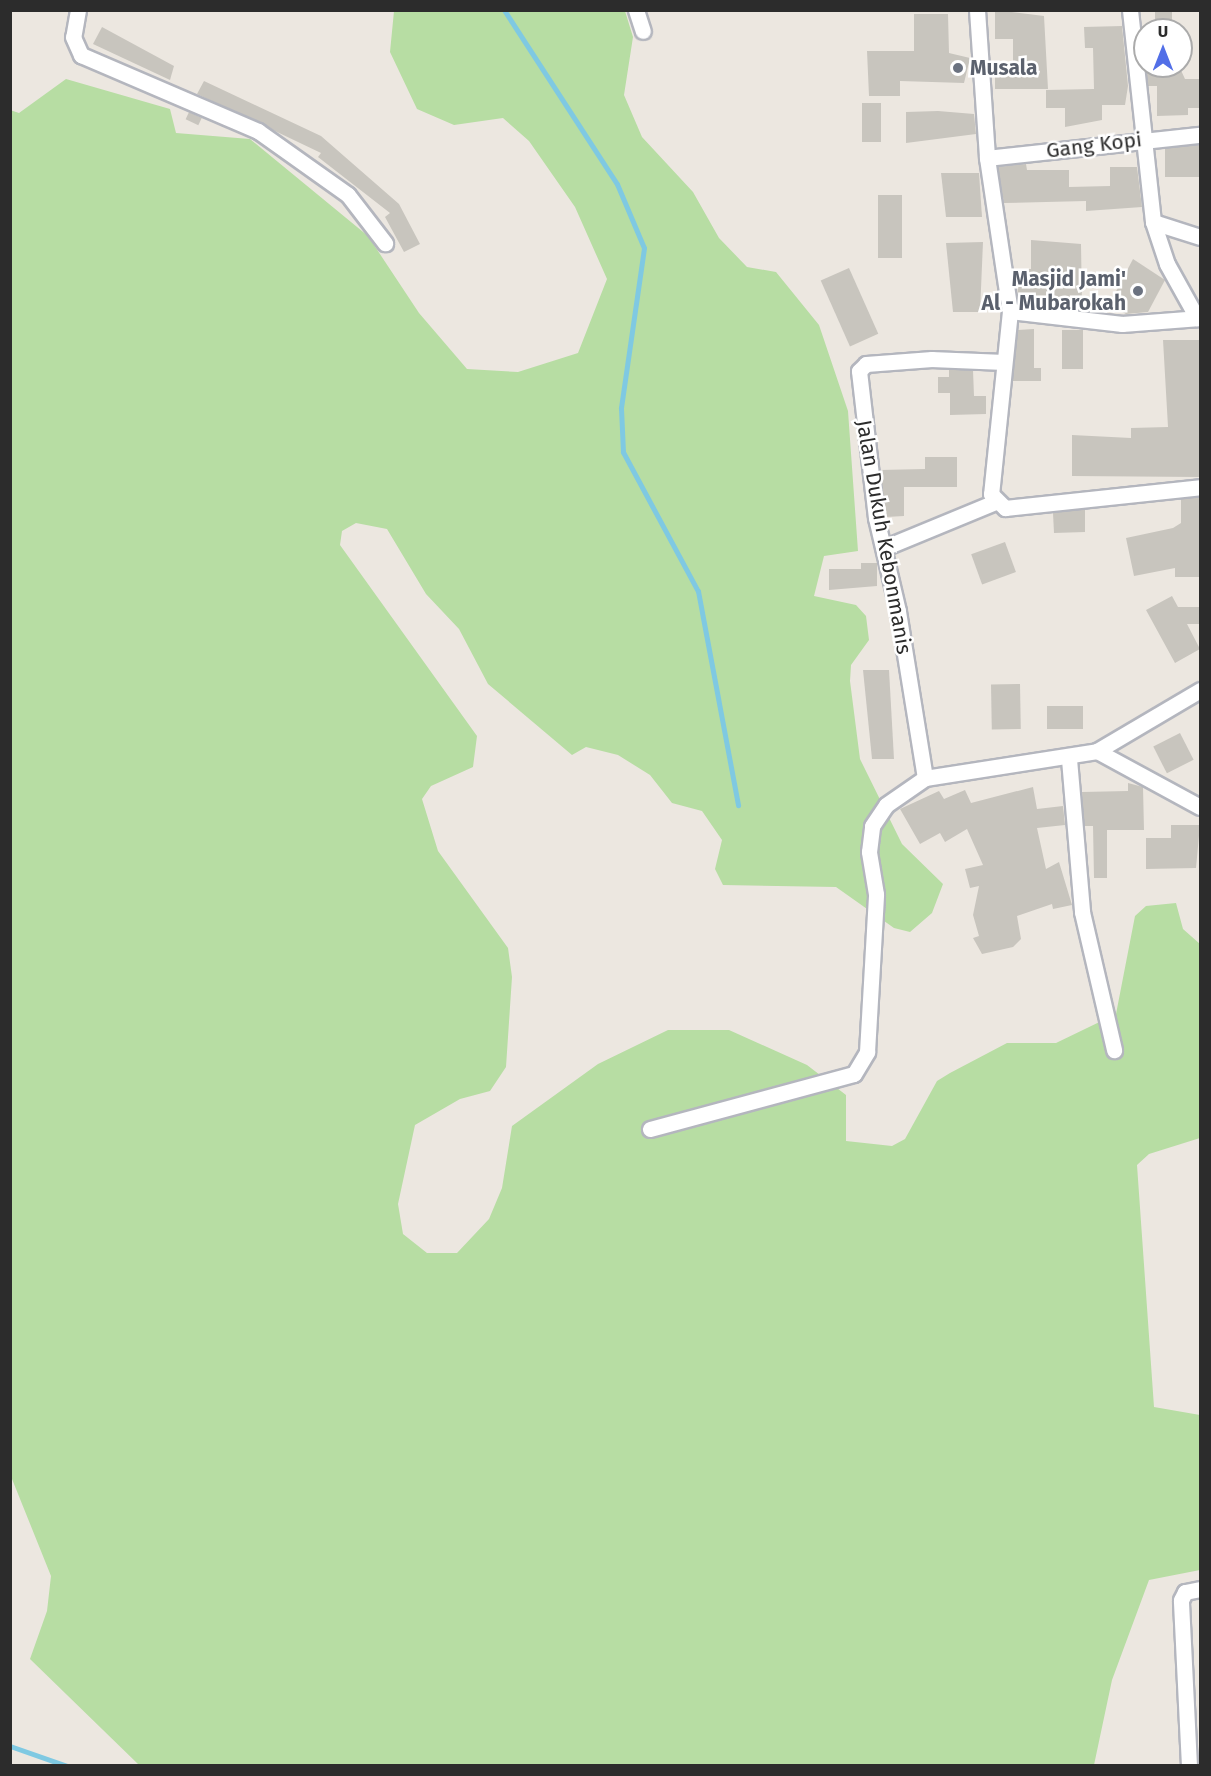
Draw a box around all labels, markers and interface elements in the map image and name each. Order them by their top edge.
north arrow [1133,18,1193,78]
text: U [1158,22,1168,41]
place label: Musala [970,55,1037,81]
marker: Musala [951,61,965,75]
street label: Gang Kopi [1045,127,1143,163]
place label: Masjid Jami' Al - Mubarokah [982,266,1126,316]
marker: Masjid Jami' Al - Mubarokah [1131,284,1145,298]
street label: Jalan Dukuh Kebonmanis [851,418,917,656]

